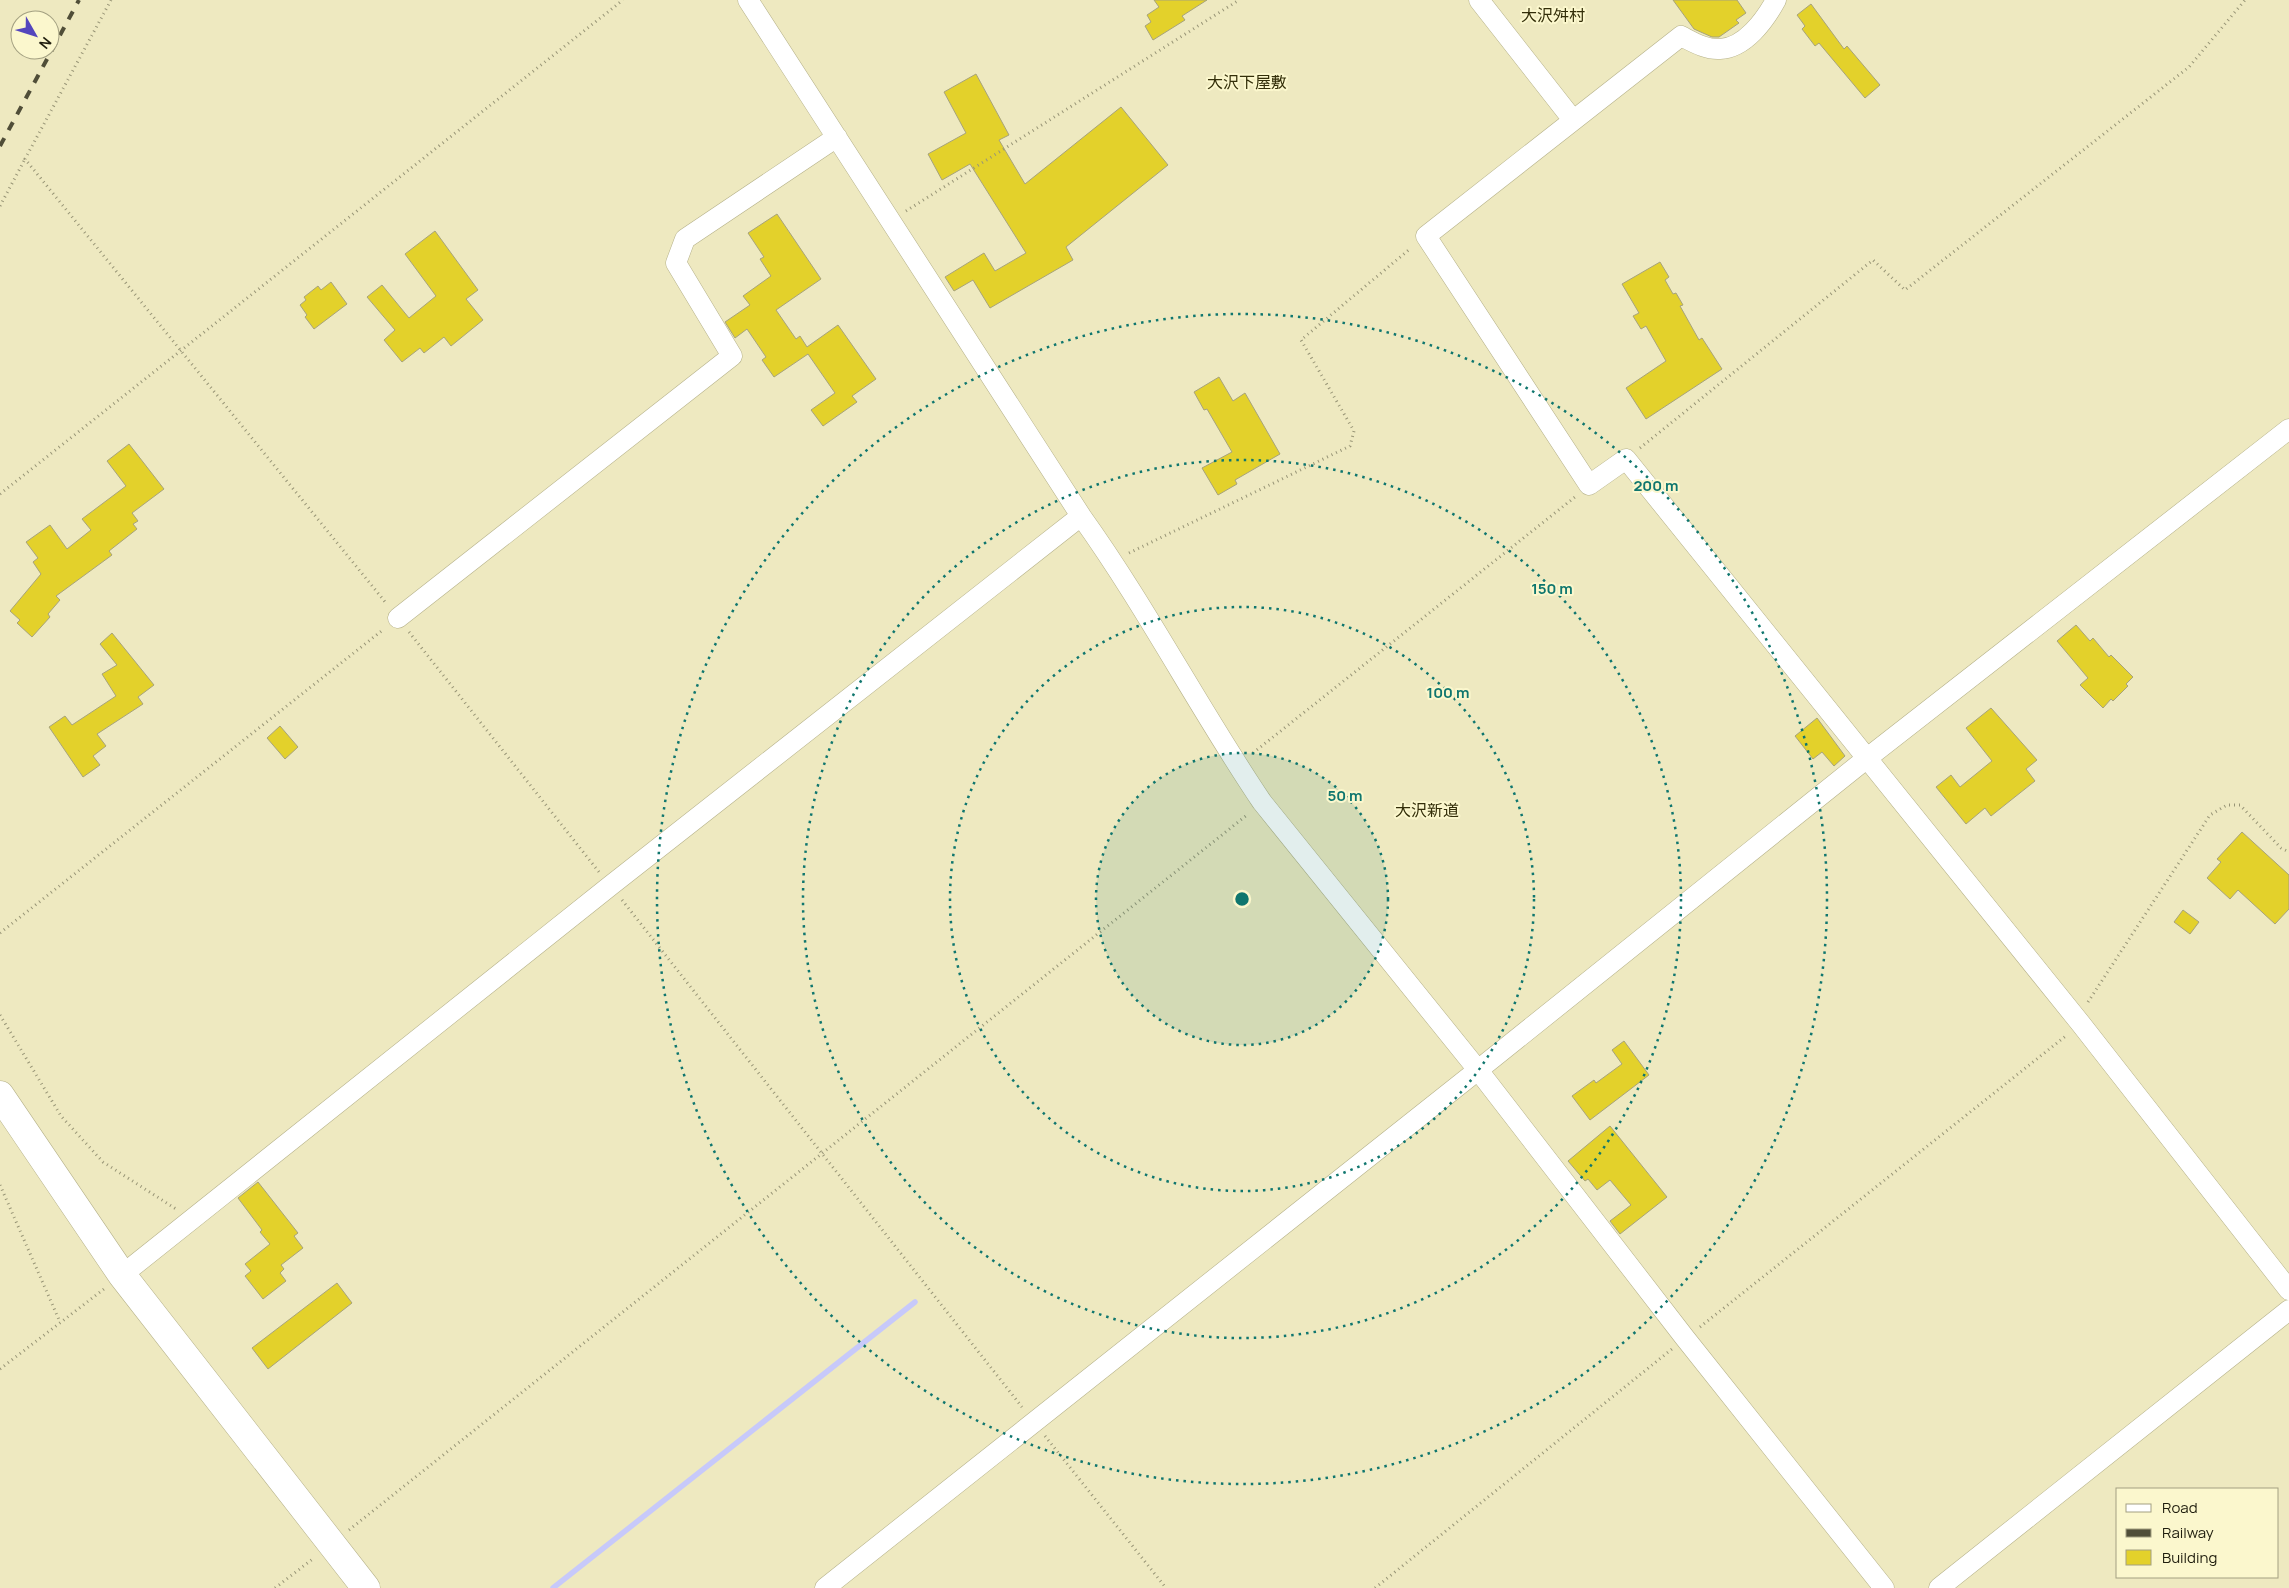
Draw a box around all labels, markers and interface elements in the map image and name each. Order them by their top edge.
district label: 大沢舛村 [1521,4,1585,26]
north arrow [10,10,60,60]
text: N [35,34,56,53]
district label: 大沢下屋敷 [1207,71,1287,93]
text: 200 m [1633,475,1679,496]
text: 150 m [1531,578,1573,599]
text: 100 m [1427,682,1469,703]
text: 50 m [1327,785,1363,806]
district label: 大沢新道 [1395,799,1459,821]
centre of rings [1233,890,1251,908]
legend [2116,1488,2279,1578]
text: Road [2162,1497,2198,1518]
text: Railway [2162,1522,2214,1543]
text: Building [2162,1547,2217,1568]

